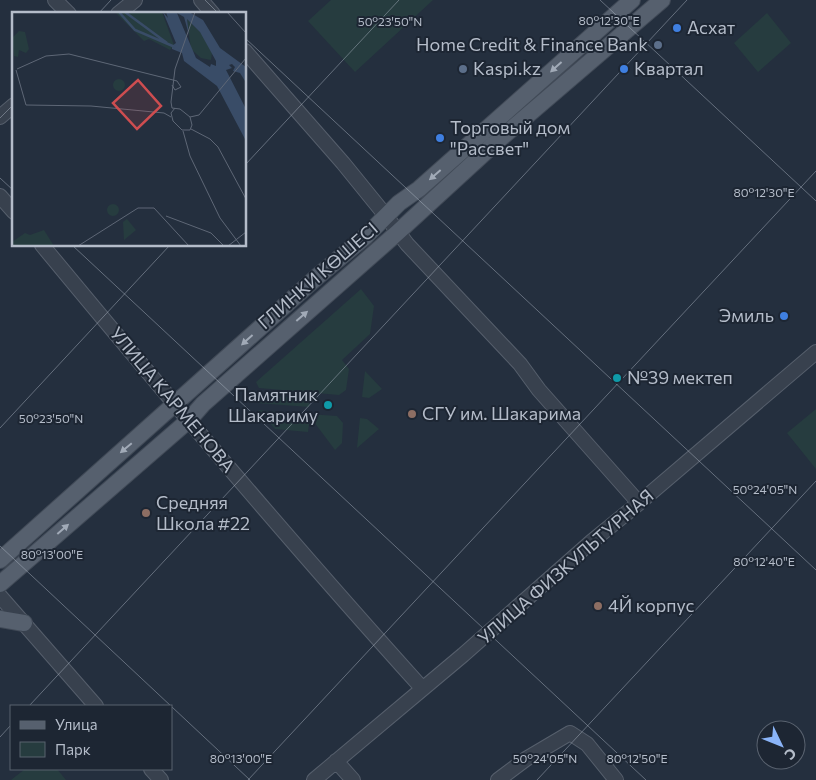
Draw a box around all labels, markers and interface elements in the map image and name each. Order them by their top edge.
inset map [12,12,246,246]
text: 80°12'30"E [578,13,640,27]
text: 50°23'50"N [358,14,422,28]
place label: Асхат [687,16,736,38]
marker: Асхат [671,22,683,34]
place label: Home Credit & Finance Bank [416,33,648,55]
marker: Home Credit & Finance Bank [652,39,664,51]
place label: Kaspi.kz [473,57,541,79]
place label: Квартал [634,57,704,79]
one-way arrow [551,61,563,73]
marker: Kaspi.kz [457,63,469,75]
marker: Квартал [618,63,630,75]
place label: Торговый дом "Рассвет" [450,116,570,159]
marker: Торговый дом "Рассвет" [434,132,446,144]
one-way arrow [429,169,441,181]
text: 80°12'30"E [733,185,795,199]
street label: ГЛИНКИ КӨШЕСІ [253,217,382,333]
place label: Эмиль [719,304,774,326]
marker: Эмиль [778,310,790,322]
one-way arrow [296,311,309,322]
street label: УЛИЦА КАРМЕНОВА [106,322,240,476]
one-way arrow [242,334,254,346]
place label: №39 мектеп [627,366,733,388]
marker: №39 мектеп [611,372,623,384]
place label: Памятник Шакариму [228,383,318,426]
marker: Памятник Шакариму [322,399,334,411]
place label: СГУ им. Шакарима [422,402,581,424]
marker: СГУ им. Шакарима [406,408,418,420]
text: 50°23'50"N [19,411,83,425]
one-way arrow [119,442,132,453]
text: 50°24'05"N [733,482,797,496]
street label: УЛИЦА ФИЗКУЛЬТУРНАЯ [473,484,658,649]
place label: Средняя Школа #22 [156,491,250,534]
marker: Средняя Школа #22 [140,507,152,519]
one-way arrow [57,523,70,534]
text: 80°13'00"E [21,547,83,561]
text: 80°12'40"E [733,554,795,568]
place label: 4Й корпус [608,594,695,616]
marker: 4Й корпус [592,600,604,612]
legend [10,705,172,770]
text: Улица [55,715,97,733]
north arrow [756,720,806,770]
text: Парк [55,740,91,758]
text: С [781,745,800,764]
text: 80°13'00"E [210,751,272,765]
text: 50°24'05"N [513,751,577,765]
text: 80°12'50"E [606,751,668,765]

